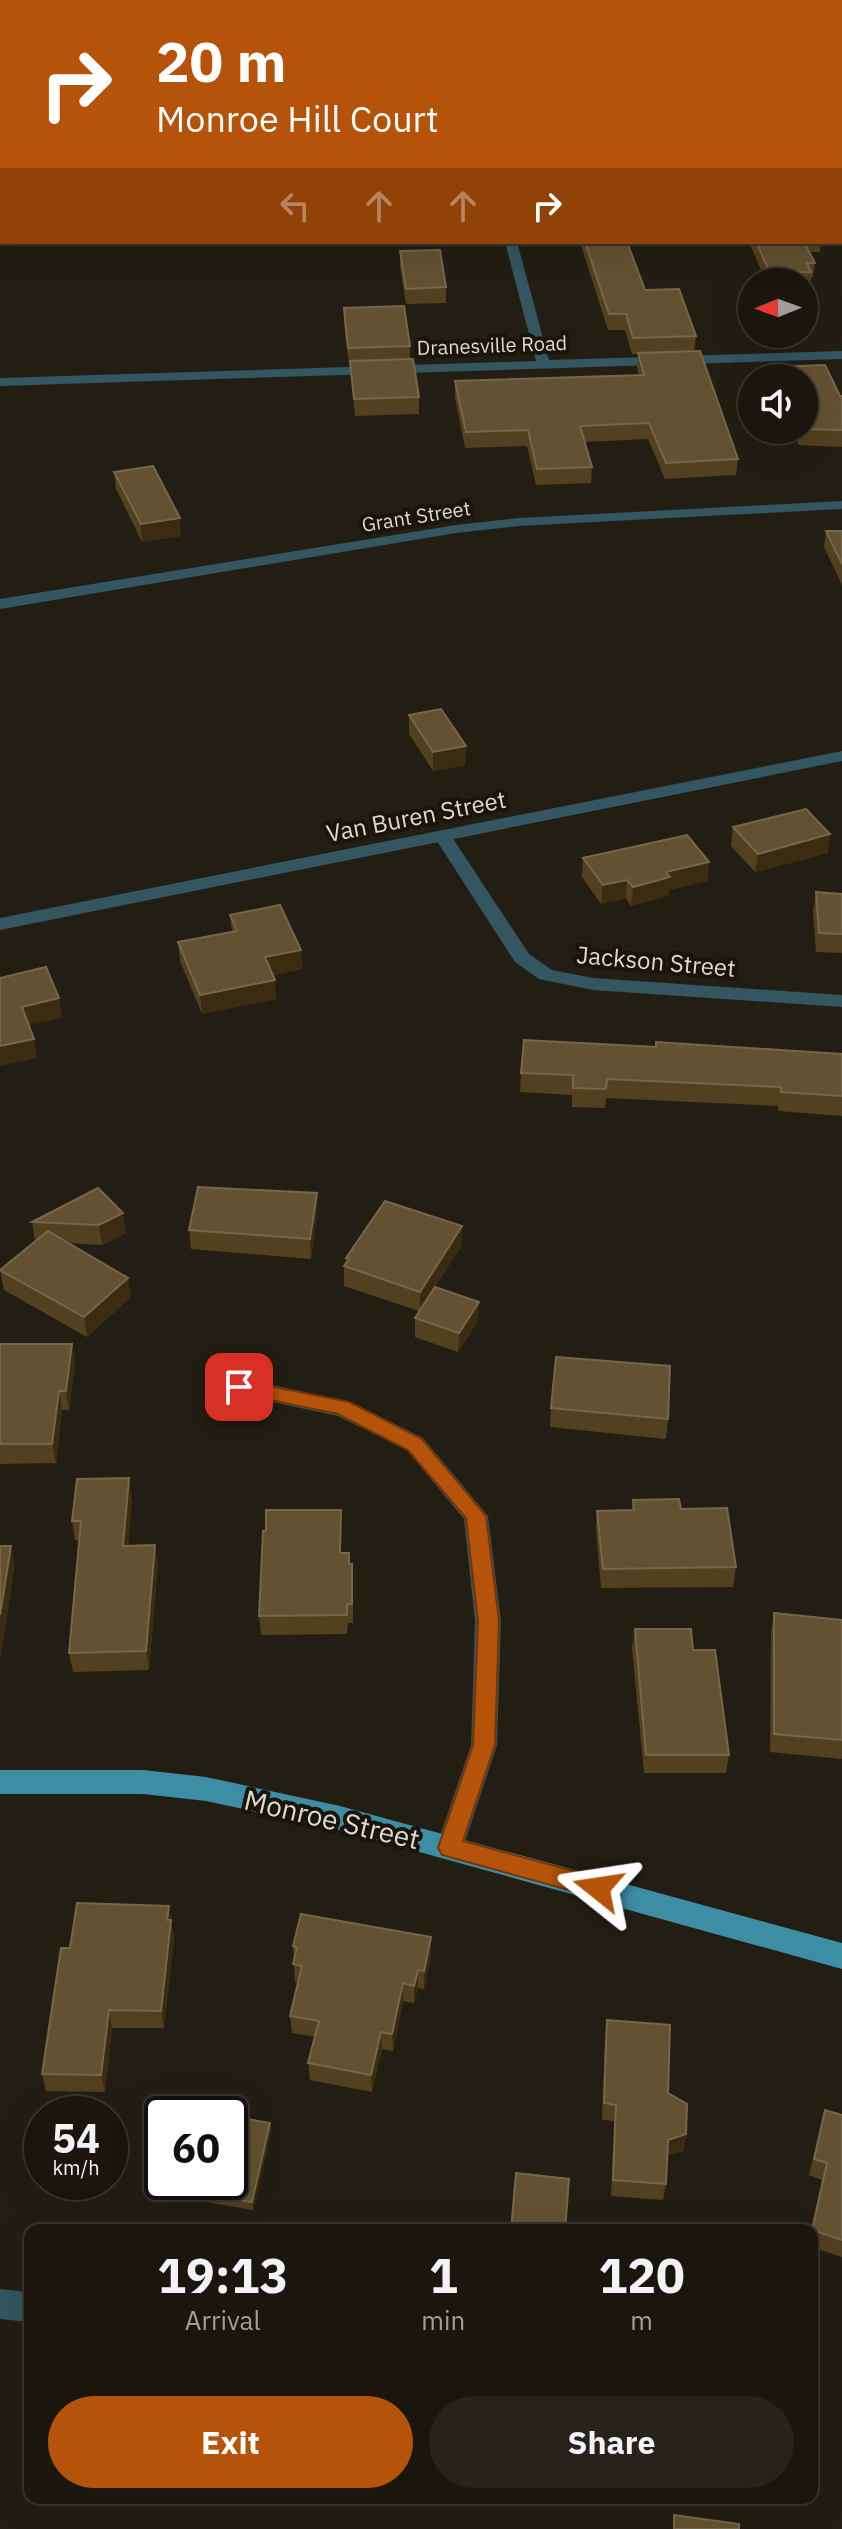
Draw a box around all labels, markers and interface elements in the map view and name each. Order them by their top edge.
text: 20 m [156,25,286,97]
icon: right [24,32,128,136]
text: Monroe Hill Court [156,95,439,142]
icon: left [273,184,317,228]
icon: ahead [357,184,401,228]
icon: ahead [441,184,485,228]
icon: right [525,184,569,228]
north arrow [738,268,818,348]
map controls [738,268,818,444]
street label: Dranesville Road [416,329,568,361]
button: sound [738,364,818,444]
street label: Grant Street [360,494,472,538]
street label: Van Buren Street [323,783,509,849]
street label: Jackson Street [575,938,737,984]
pin [205,1353,273,1421]
icon: arrive [217,1365,261,1409]
street label: Monroe Street [241,1781,423,1857]
position arrow [556,1846,640,1930]
speed limit sign: 60 [144,2096,248,2200]
text: 54 [52,2112,100,2164]
text: km/h [52,2154,100,2181]
text: 19:13 [157,2244,288,2306]
text: 1 [429,2244,458,2306]
text: 120 [598,2244,685,2306]
text: Arrival [185,2303,261,2337]
text: min [421,2303,465,2337]
text: m [630,2303,653,2337]
button: Exit [48,2396,413,2488]
button: Share [429,2396,794,2488]

